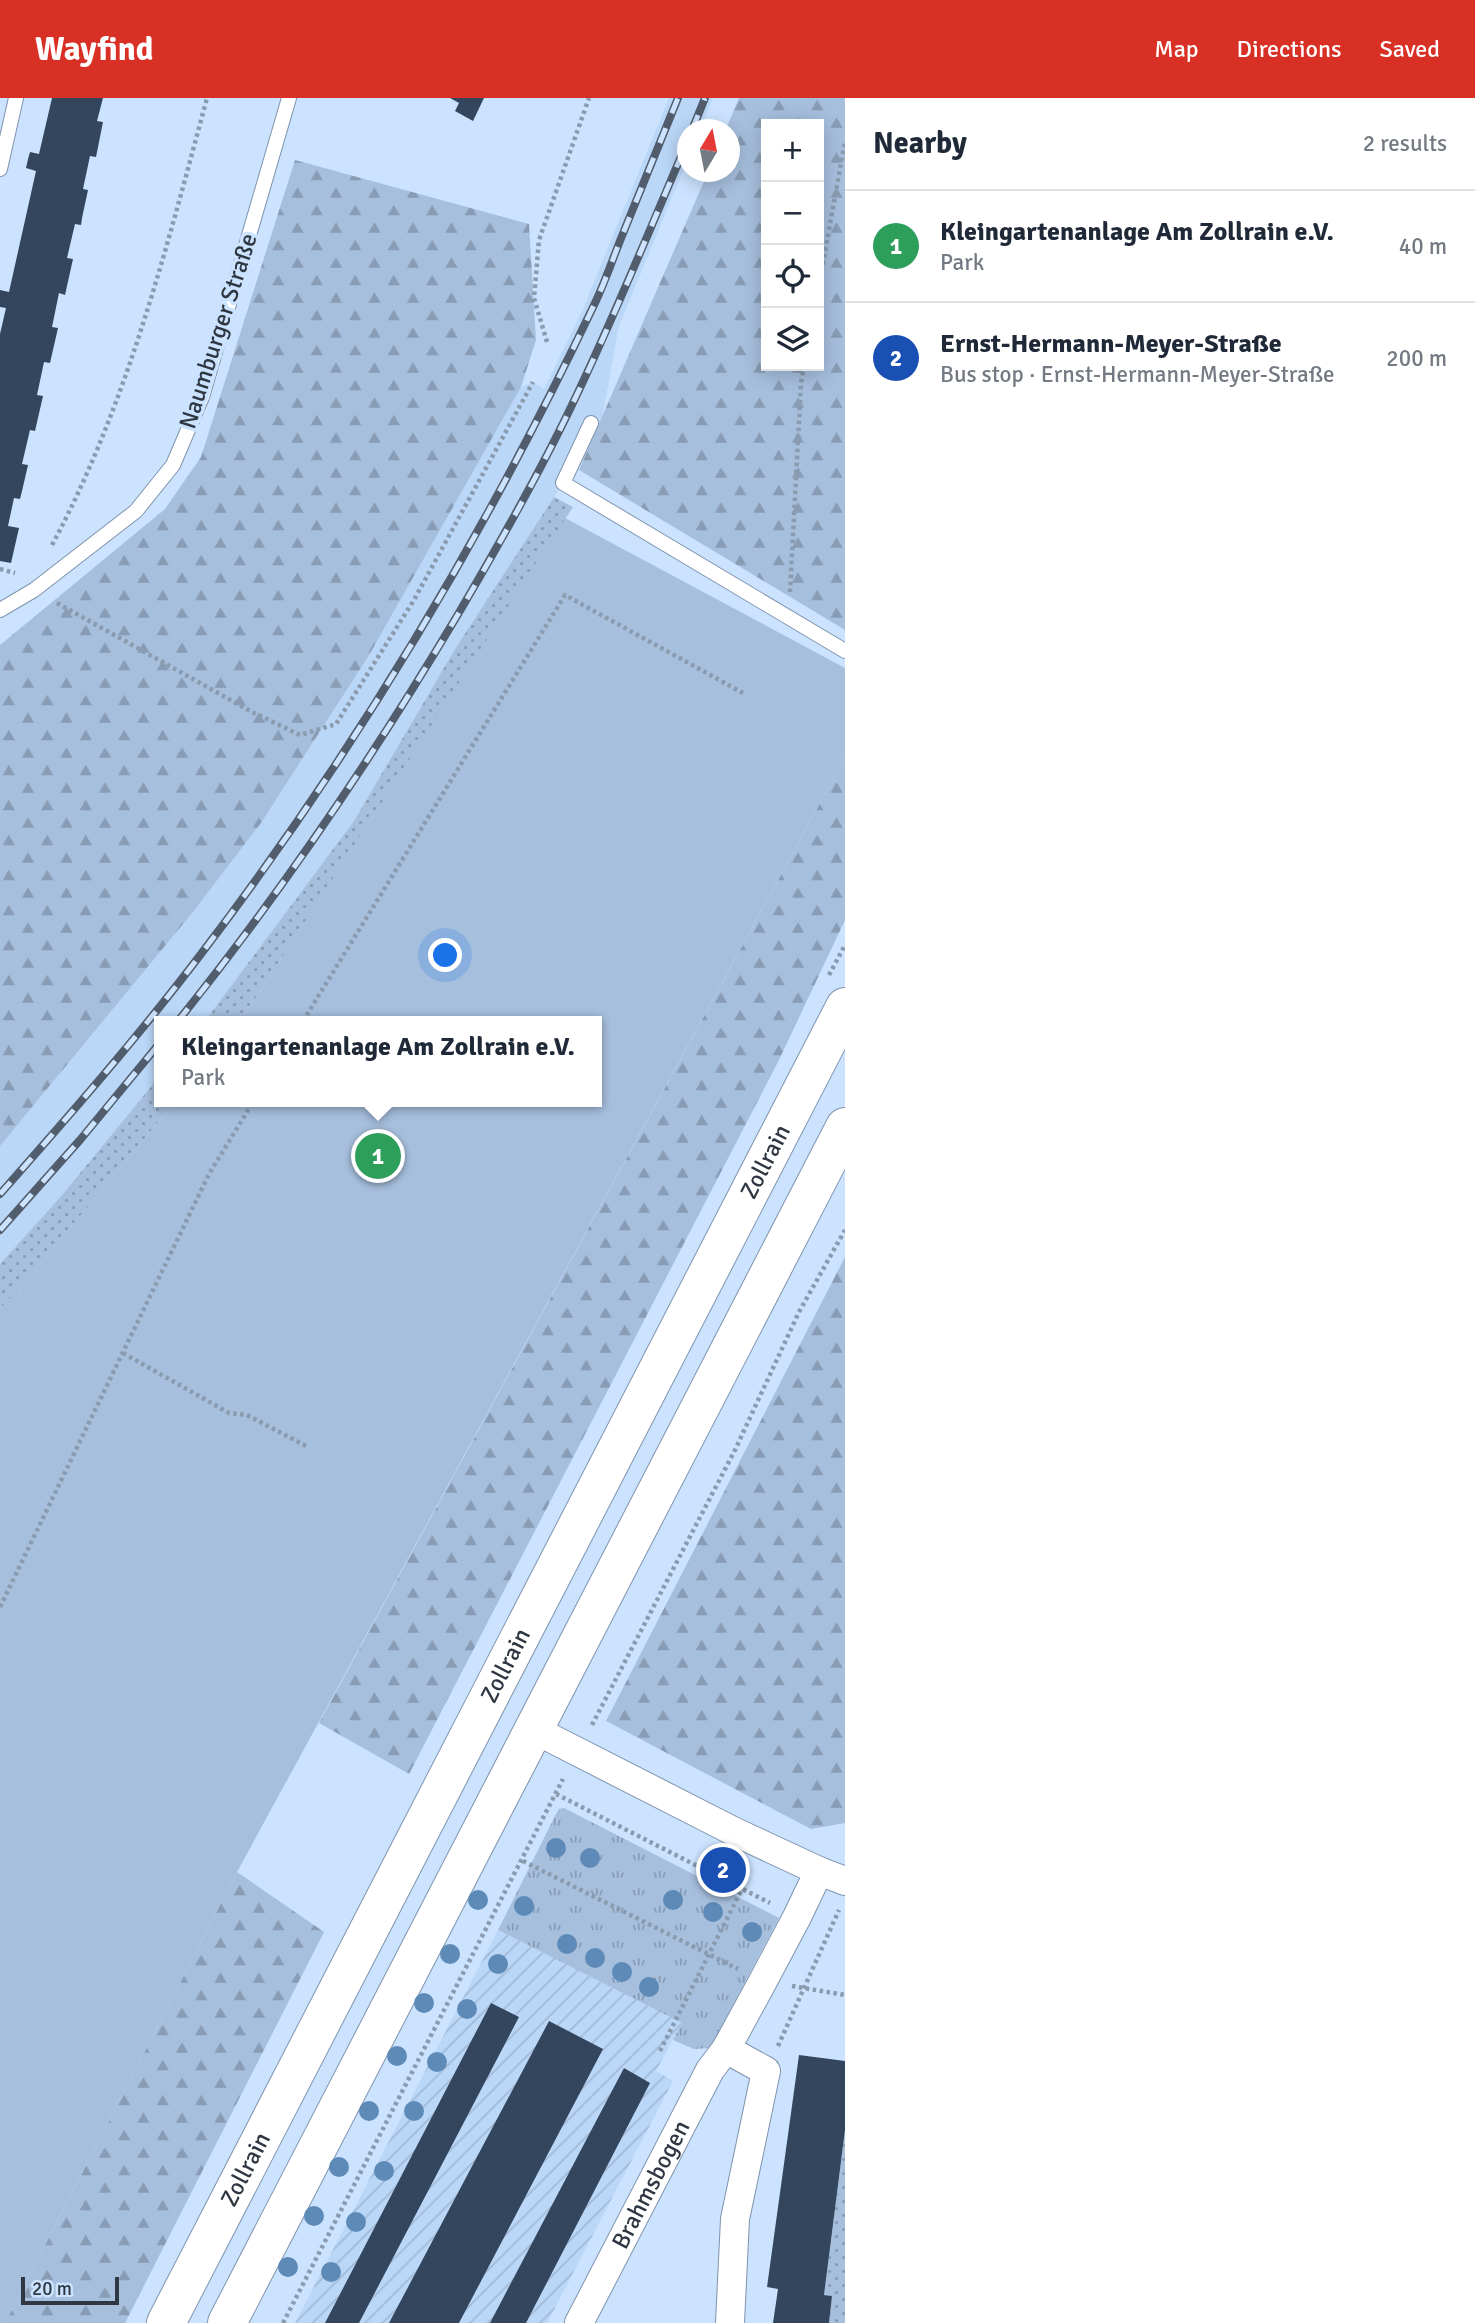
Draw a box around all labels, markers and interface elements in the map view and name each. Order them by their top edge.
text: Wayfind [35,29,154,70]
text: Map [1154,34,1199,64]
text: Directions [1237,34,1342,64]
text: Saved [1380,34,1440,64]
north arrow [677,119,740,182]
map controls [761,119,824,371]
button: + [761,119,824,182]
text: Nearby [873,125,967,162]
text: 2 results [1363,129,1447,158]
button: − [761,182,824,245]
text: Kleingartenanlage Am Zollrain e.V. [940,216,1334,248]
street label: Naumburger Straße [172,230,264,432]
text: 1 [890,232,902,261]
text: 40 m [1399,232,1447,261]
button: locate [761,245,824,308]
text: Park [940,248,984,277]
button: layers [761,308,824,371]
text: Ernst-Hermann-Meyer-Straße [940,328,1282,360]
text: 2 [890,344,902,373]
text: 200 m [1386,344,1447,373]
text: Bus stop · Ernst-Hermann-Meyer-Straße [940,360,1335,389]
your location [428,938,462,972]
popup [154,1016,602,1107]
text: Kleingartenanlage Am Zollrain e.V. [181,1031,575,1063]
text: Park [181,1063,225,1092]
street label: Zollrain [734,1119,797,1204]
pin: 1 [355,1130,401,1182]
street label: Zollrain [474,1623,537,1708]
pin: 2 [700,1844,746,1896]
street label: Brahmsbogen [605,2115,696,2254]
street label: Zollrain [214,2127,277,2212]
scale bar [21,2274,119,2306]
text: 20 m [32,2277,72,2301]

